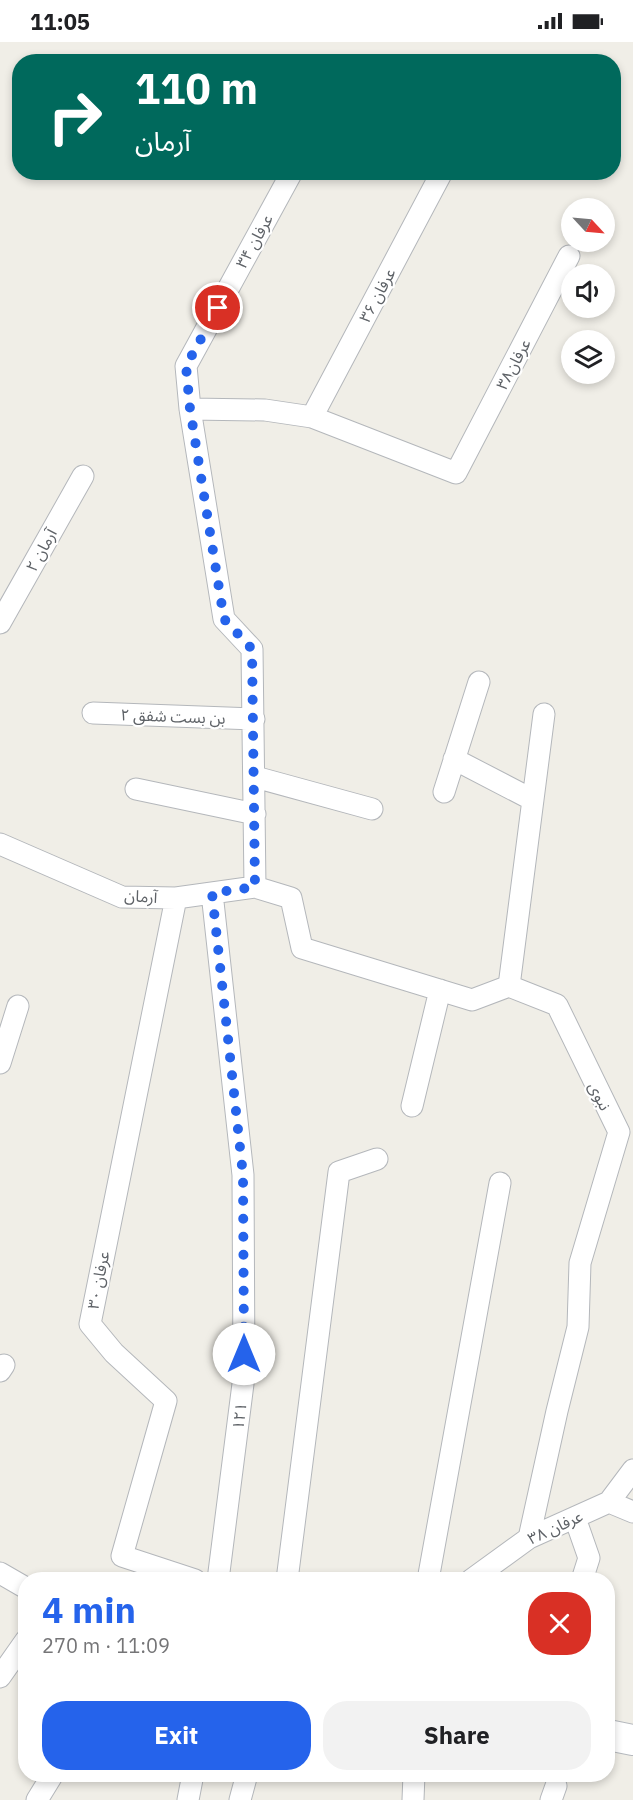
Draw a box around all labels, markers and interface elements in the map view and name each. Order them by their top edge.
text: 11:05 [30,7,90,36]
text: 110 m [135,61,258,116]
icon: right [36,78,114,156]
text: آرمان [135,123,191,158]
north arrow [561,198,615,252]
map controls [561,198,615,384]
street label: عرفان ۳۴ [231,210,277,272]
street label: عرفان ۳۶ [354,264,400,326]
button: sound [561,264,615,318]
pin [192,282,243,333]
icon: arrive [201,291,234,324]
button: layers [561,330,615,384]
street label: عرفان۳۸ [491,335,535,393]
street label: آرمان ۲ [21,524,62,575]
street label: بن بست شفق ۲ [120,704,226,729]
street label: آرمان [124,885,159,907]
street label: نبوی [584,1078,616,1114]
street label: عرفان ۳۰ [83,1249,113,1311]
position arrow [212,1322,276,1386]
street label: ۱۲۱ [227,1401,251,1431]
street label: عرفان ۳۸ [524,1506,586,1548]
text: 4 min [42,1586,136,1633]
button: close [528,1592,591,1655]
text: 270 m · 11:09 [42,1632,170,1659]
button: Exit [42,1701,311,1770]
button: Share [323,1701,591,1770]

